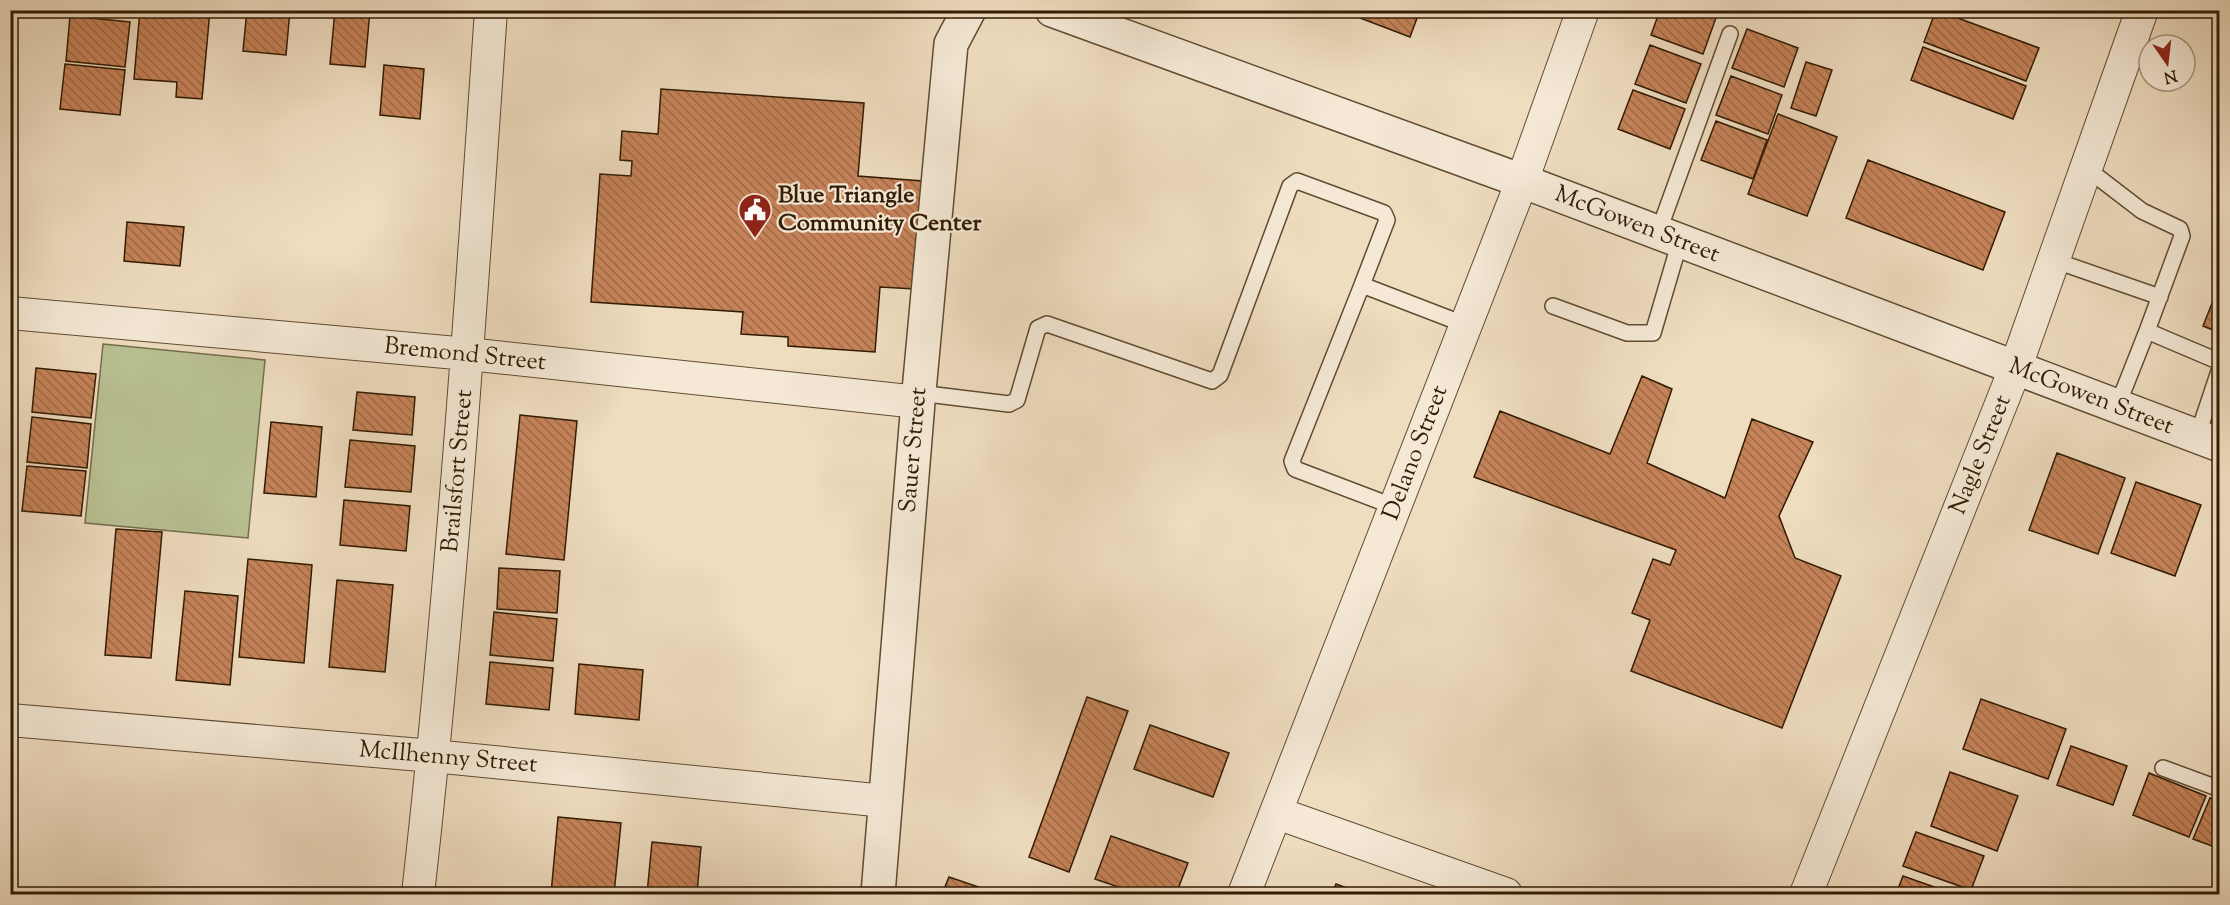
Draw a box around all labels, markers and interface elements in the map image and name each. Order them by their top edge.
north arrow [2137,33,2197,93]
text: N [2161,62,2179,88]
street label: McGowen Street [1550,178,1724,272]
place label: Blue Triangle Community Center [778,179,982,241]
public building icon: Blue Triangle Community Center [737,192,773,239]
street label: Bremond Street [382,330,548,380]
street label: McGowen Street [2004,350,2178,444]
street label: Delano Street [1375,381,1457,525]
street label: Sauer Street [892,386,936,514]
street label: Brailsfort Street [434,388,482,554]
street label: Nagle Street [1942,390,2020,520]
street label: McIlhenny Street [357,733,539,783]

